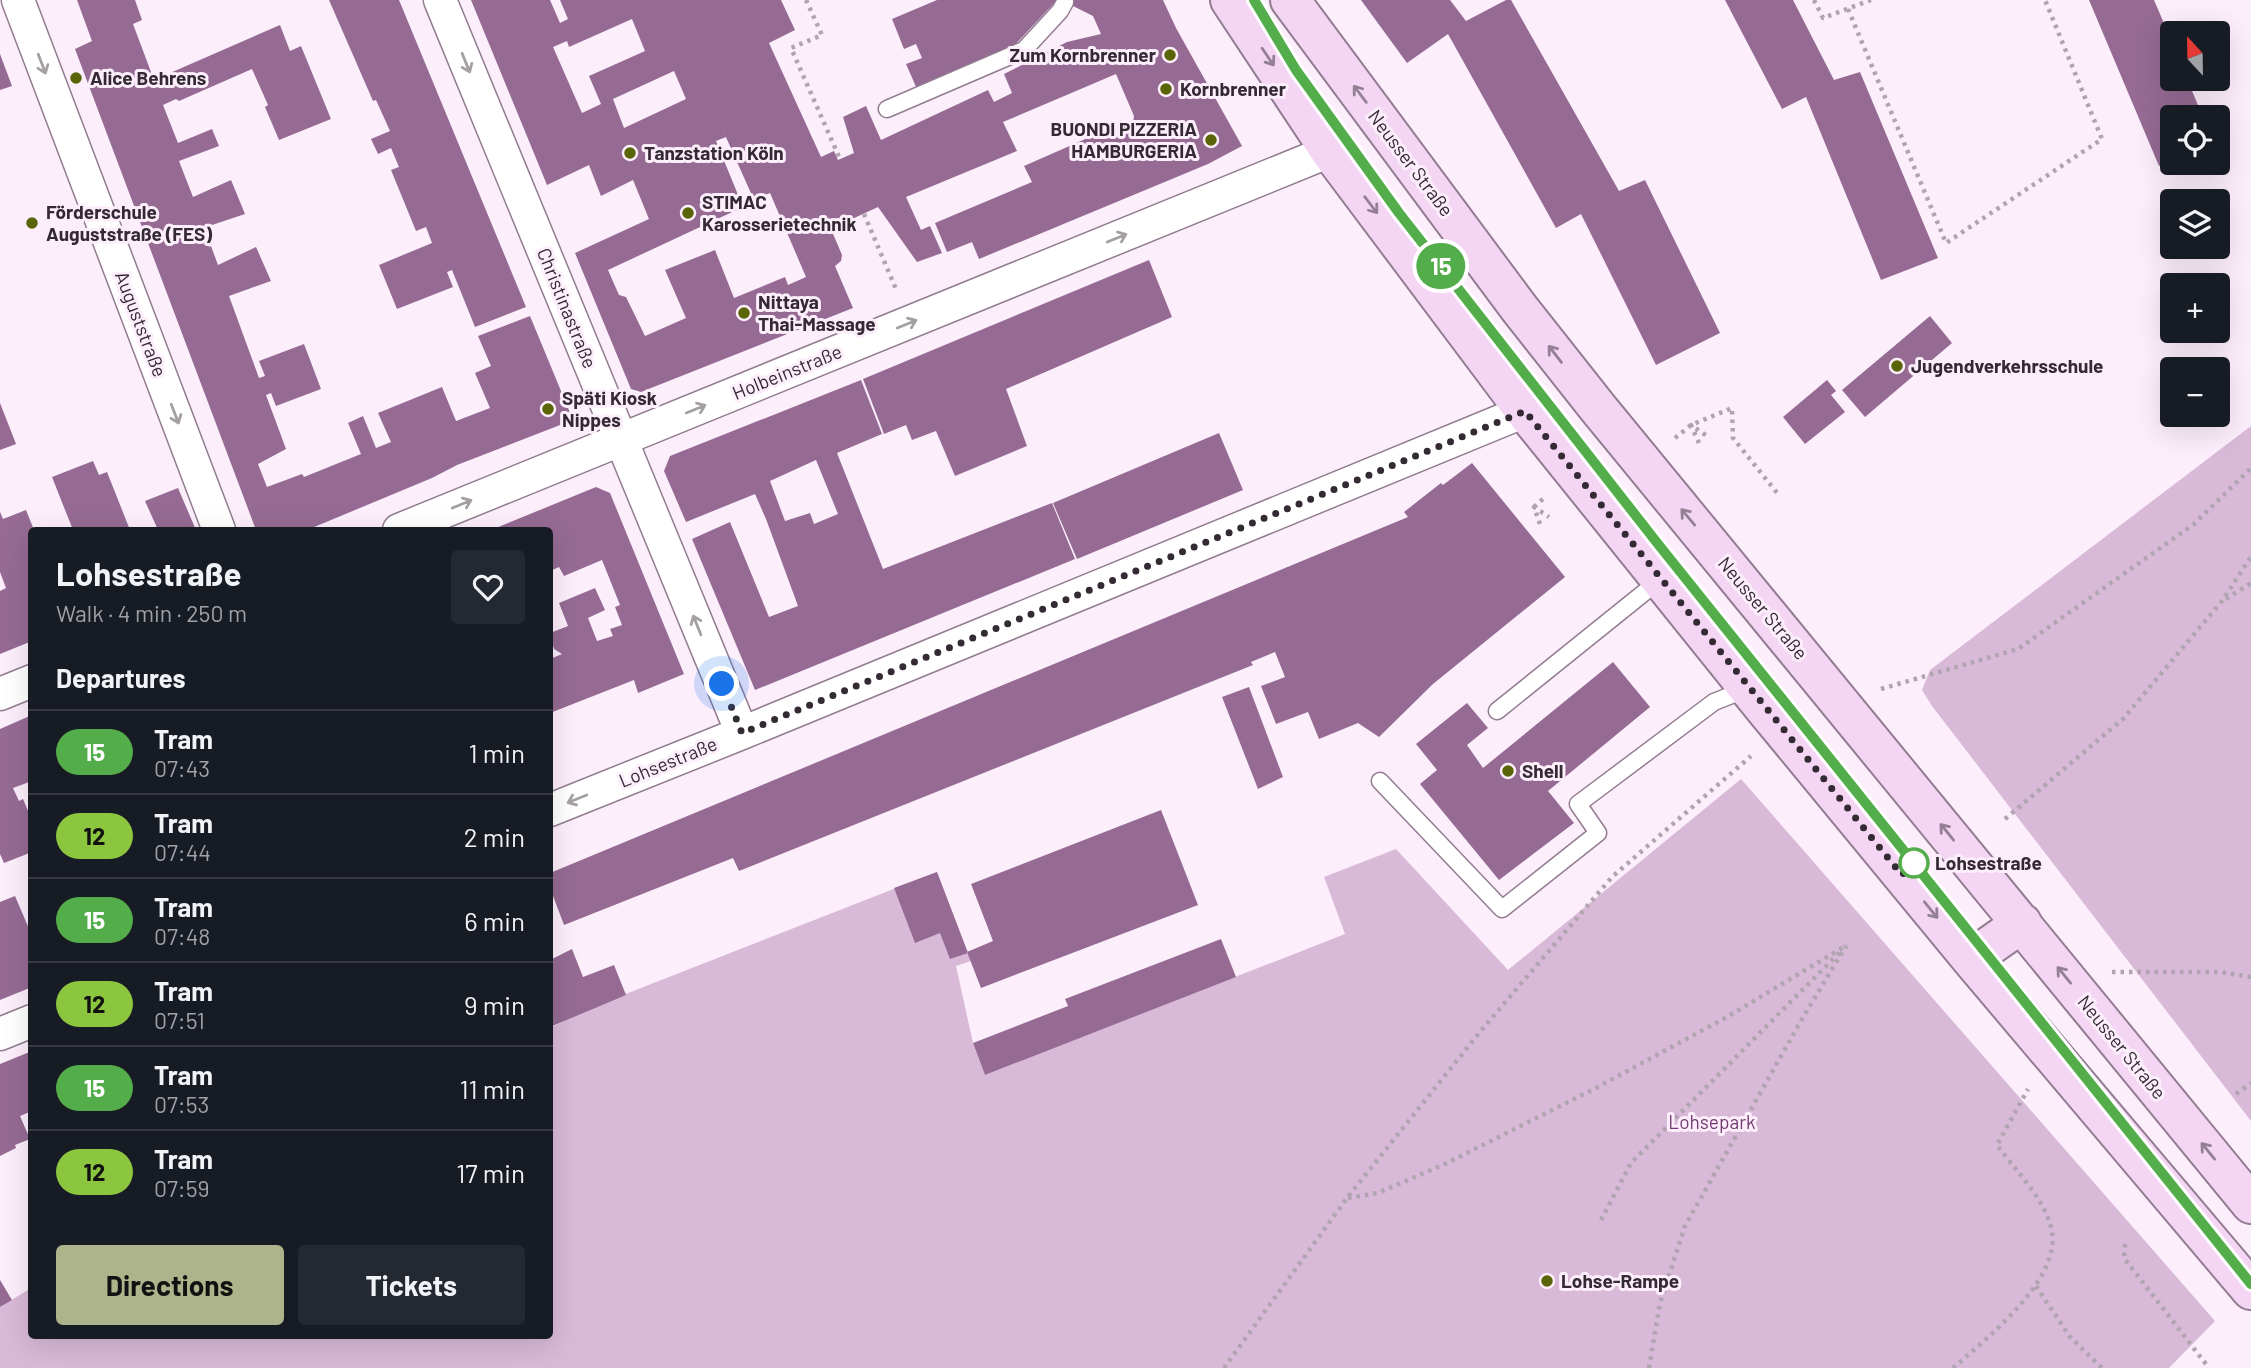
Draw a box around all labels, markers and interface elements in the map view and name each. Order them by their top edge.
north arrow [2160,21,2230,91]
map controls [2160,21,2230,427]
place label: Zum Kornbrenner [1009,43,1157,66]
marker: Zum Kornbrenner [1162,47,1178,63]
one-way arrow [1260,47,1275,66]
one-way arrow [37,52,50,74]
one-way arrow [460,52,473,73]
place label: Alice Behrens [90,66,206,89]
marker: Alice Behrens [68,70,84,86]
place label: Kornbrenner [1180,77,1287,100]
marker: Kornbrenner [1158,81,1174,97]
one-way arrow [1352,85,1367,104]
street label: Neusser Straße [1364,105,1459,220]
button: locate [2160,105,2230,175]
place label: BUONDI PIZZERIA HAMBURGERIA [1051,117,1197,162]
marker: BUONDI PIZZERIA HAMBURGERIA [1203,132,1219,148]
place label: Tanzstation Köln [644,141,784,164]
marker: Tanzstation Köln [622,145,638,161]
button: layers [2160,189,2230,259]
place label: STIMAC Karosserietechnik [702,190,857,235]
one-way arrow [1363,195,1378,214]
place label: Förderschule Auguststraße (FES) [46,200,212,245]
marker: STIMAC Karosserietechnik [680,205,696,221]
marker: Förderschule Auguststraße (FES) [24,215,40,231]
one-way arrow [1106,230,1127,243]
line badge: 15 [1410,243,1472,289]
street label: Christinastraße [533,244,602,371]
text: 15 [1430,251,1452,280]
street label: Auguststraße [111,268,172,380]
button: + [2160,273,2230,343]
place label: Nittaya Thai-Massage [758,290,876,335]
marker: Nittaya Thai-Massage [736,305,752,321]
one-way arrow [895,316,917,329]
street label: Holbeinstraße [729,339,845,404]
one-way arrow [1548,346,1563,364]
place label: Jugendverkehrsschule [1911,354,2103,377]
button: − [2160,357,2230,427]
marker: Jugendverkehrsschule [1889,358,1905,374]
place label: Späti Kiosk Nippes [562,386,657,431]
marker: Späti Kiosk Nippes [540,401,556,417]
one-way arrow [685,402,706,415]
one-way arrow [170,403,182,424]
one-way arrow [451,497,473,510]
one-way arrow [1680,509,1696,527]
button: heart [451,550,525,624]
street label: Neusser Straße [1714,552,1813,664]
text: Lohsestraße [56,553,242,593]
text: Walk · 4 min · 250 m [56,599,247,627]
one-way arrow [690,614,703,636]
text: Departures [56,662,186,693]
your location [704,666,739,701]
text: Tram [154,723,213,754]
street label: Lohsestraße [615,731,720,792]
text: 15 [84,737,105,766]
text: 1 min [469,737,525,768]
text: 07:43 [154,754,210,782]
place label: Shell [1522,759,1563,782]
marker: Shell [1500,763,1516,779]
one-way arrow [567,793,589,806]
text: Tram [154,807,213,838]
text: 12 [84,821,105,850]
text: 2 min [464,821,525,852]
one-way arrow [1939,824,1955,842]
text: 07:44 [154,838,211,866]
marker: Lohsestraße [1899,848,1929,878]
place label: Lohsestraße [1935,851,2042,874]
text: Tram [154,891,213,922]
one-way arrow [1923,901,1939,919]
text: 15 [84,905,105,934]
text: 6 min [464,905,525,936]
text: 07:48 [154,922,210,950]
one-way arrow [2056,966,2071,984]
text: Tram [154,975,213,1006]
text: 12 [84,989,105,1018]
text: 9 min [464,989,525,1020]
street label: Neusser Straße [2073,990,2171,1103]
text: 07:51 [154,1006,205,1034]
text: Tram [154,1059,213,1090]
text: 15 [84,1073,105,1102]
text: 11 min [459,1073,525,1104]
text: 07:53 [154,1090,209,1118]
park label: Lohsepark [1668,1110,1756,1133]
text: Tram [154,1143,213,1174]
one-way arrow [2200,1143,2215,1161]
text: 12 [84,1157,105,1186]
text: 17 min [456,1157,525,1188]
text: 07:59 [154,1174,209,1202]
button: Directions [56,1245,284,1325]
button: Tickets [298,1245,525,1325]
place label: Lohse-Rampe [1561,1269,1679,1292]
marker: Lohse-Rampe [1539,1273,1555,1289]

